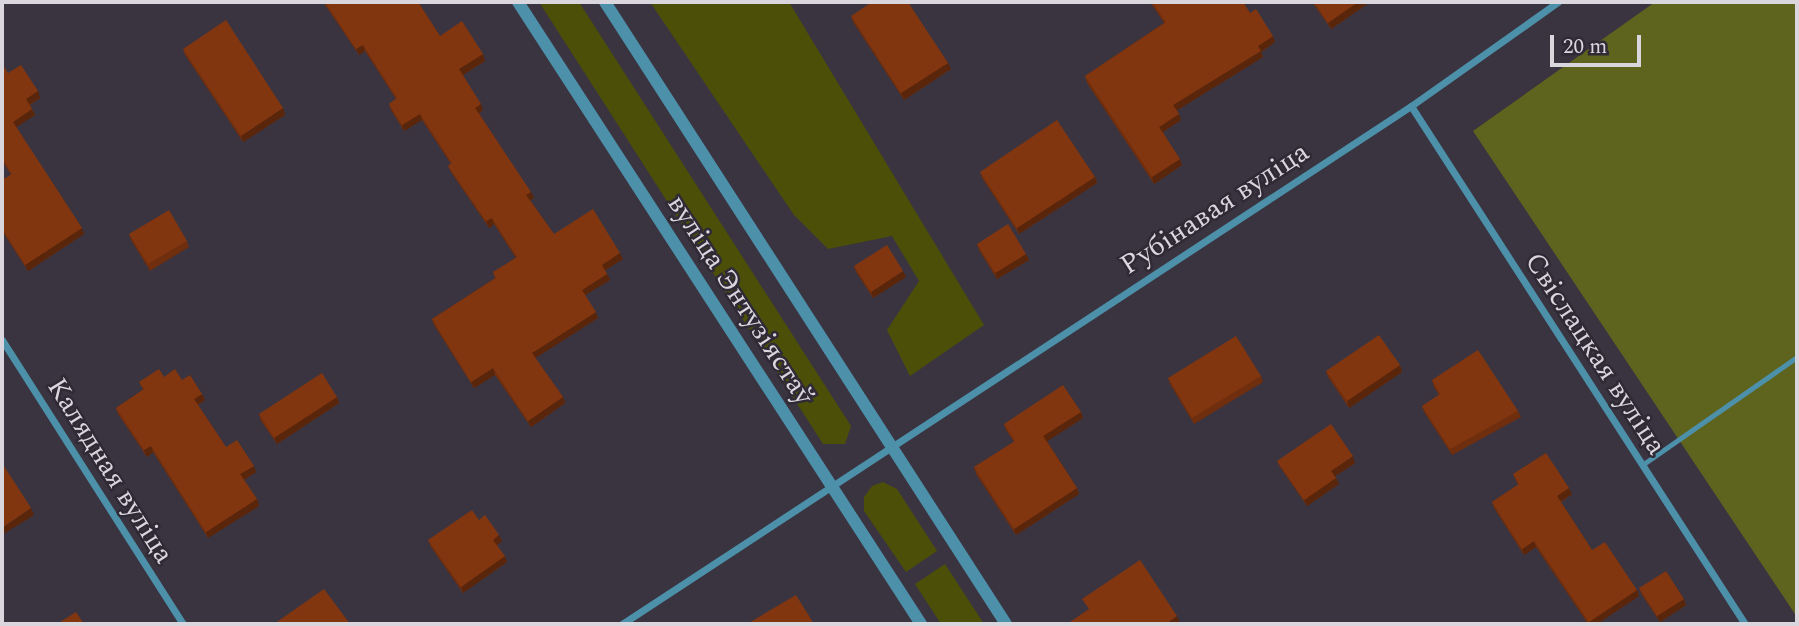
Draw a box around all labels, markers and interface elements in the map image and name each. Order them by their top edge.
scale bar [1554,21,1645,65]
text: 20 m [1563,31,1607,63]
street label: Рубінавая вуліца [1114,135,1316,283]
street label: вуліца Энтузіястаў [660,189,820,411]
street label: Свіслацкая вуліца [1517,247,1673,461]
street label: Калядная вуліца [40,372,180,570]

